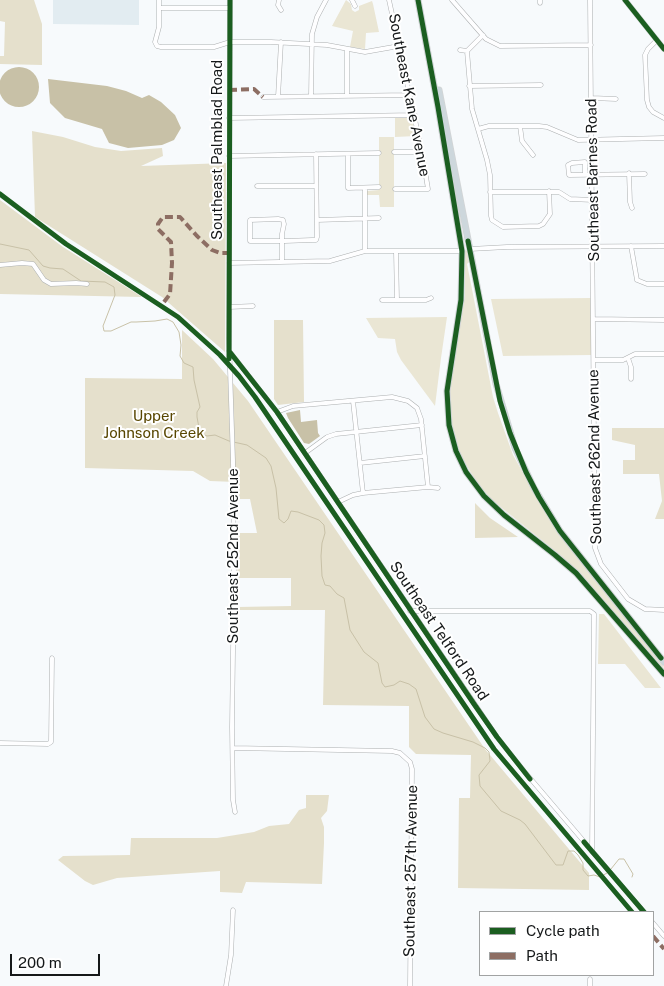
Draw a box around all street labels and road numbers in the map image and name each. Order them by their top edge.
street label: Southeast Kane Avenue [384,12,434,178]
street label: Southeast Palmblad Road [208,60,226,240]
street label: Southeast Barnes Road [583,98,603,262]
street label: Southeast 262nd Avenue [584,369,606,545]
street label: Southeast 252nd Avenue [224,468,242,644]
street label: Southeast Telford Road [386,558,492,704]
street label: Southeast 257th Avenue [400,785,422,957]

